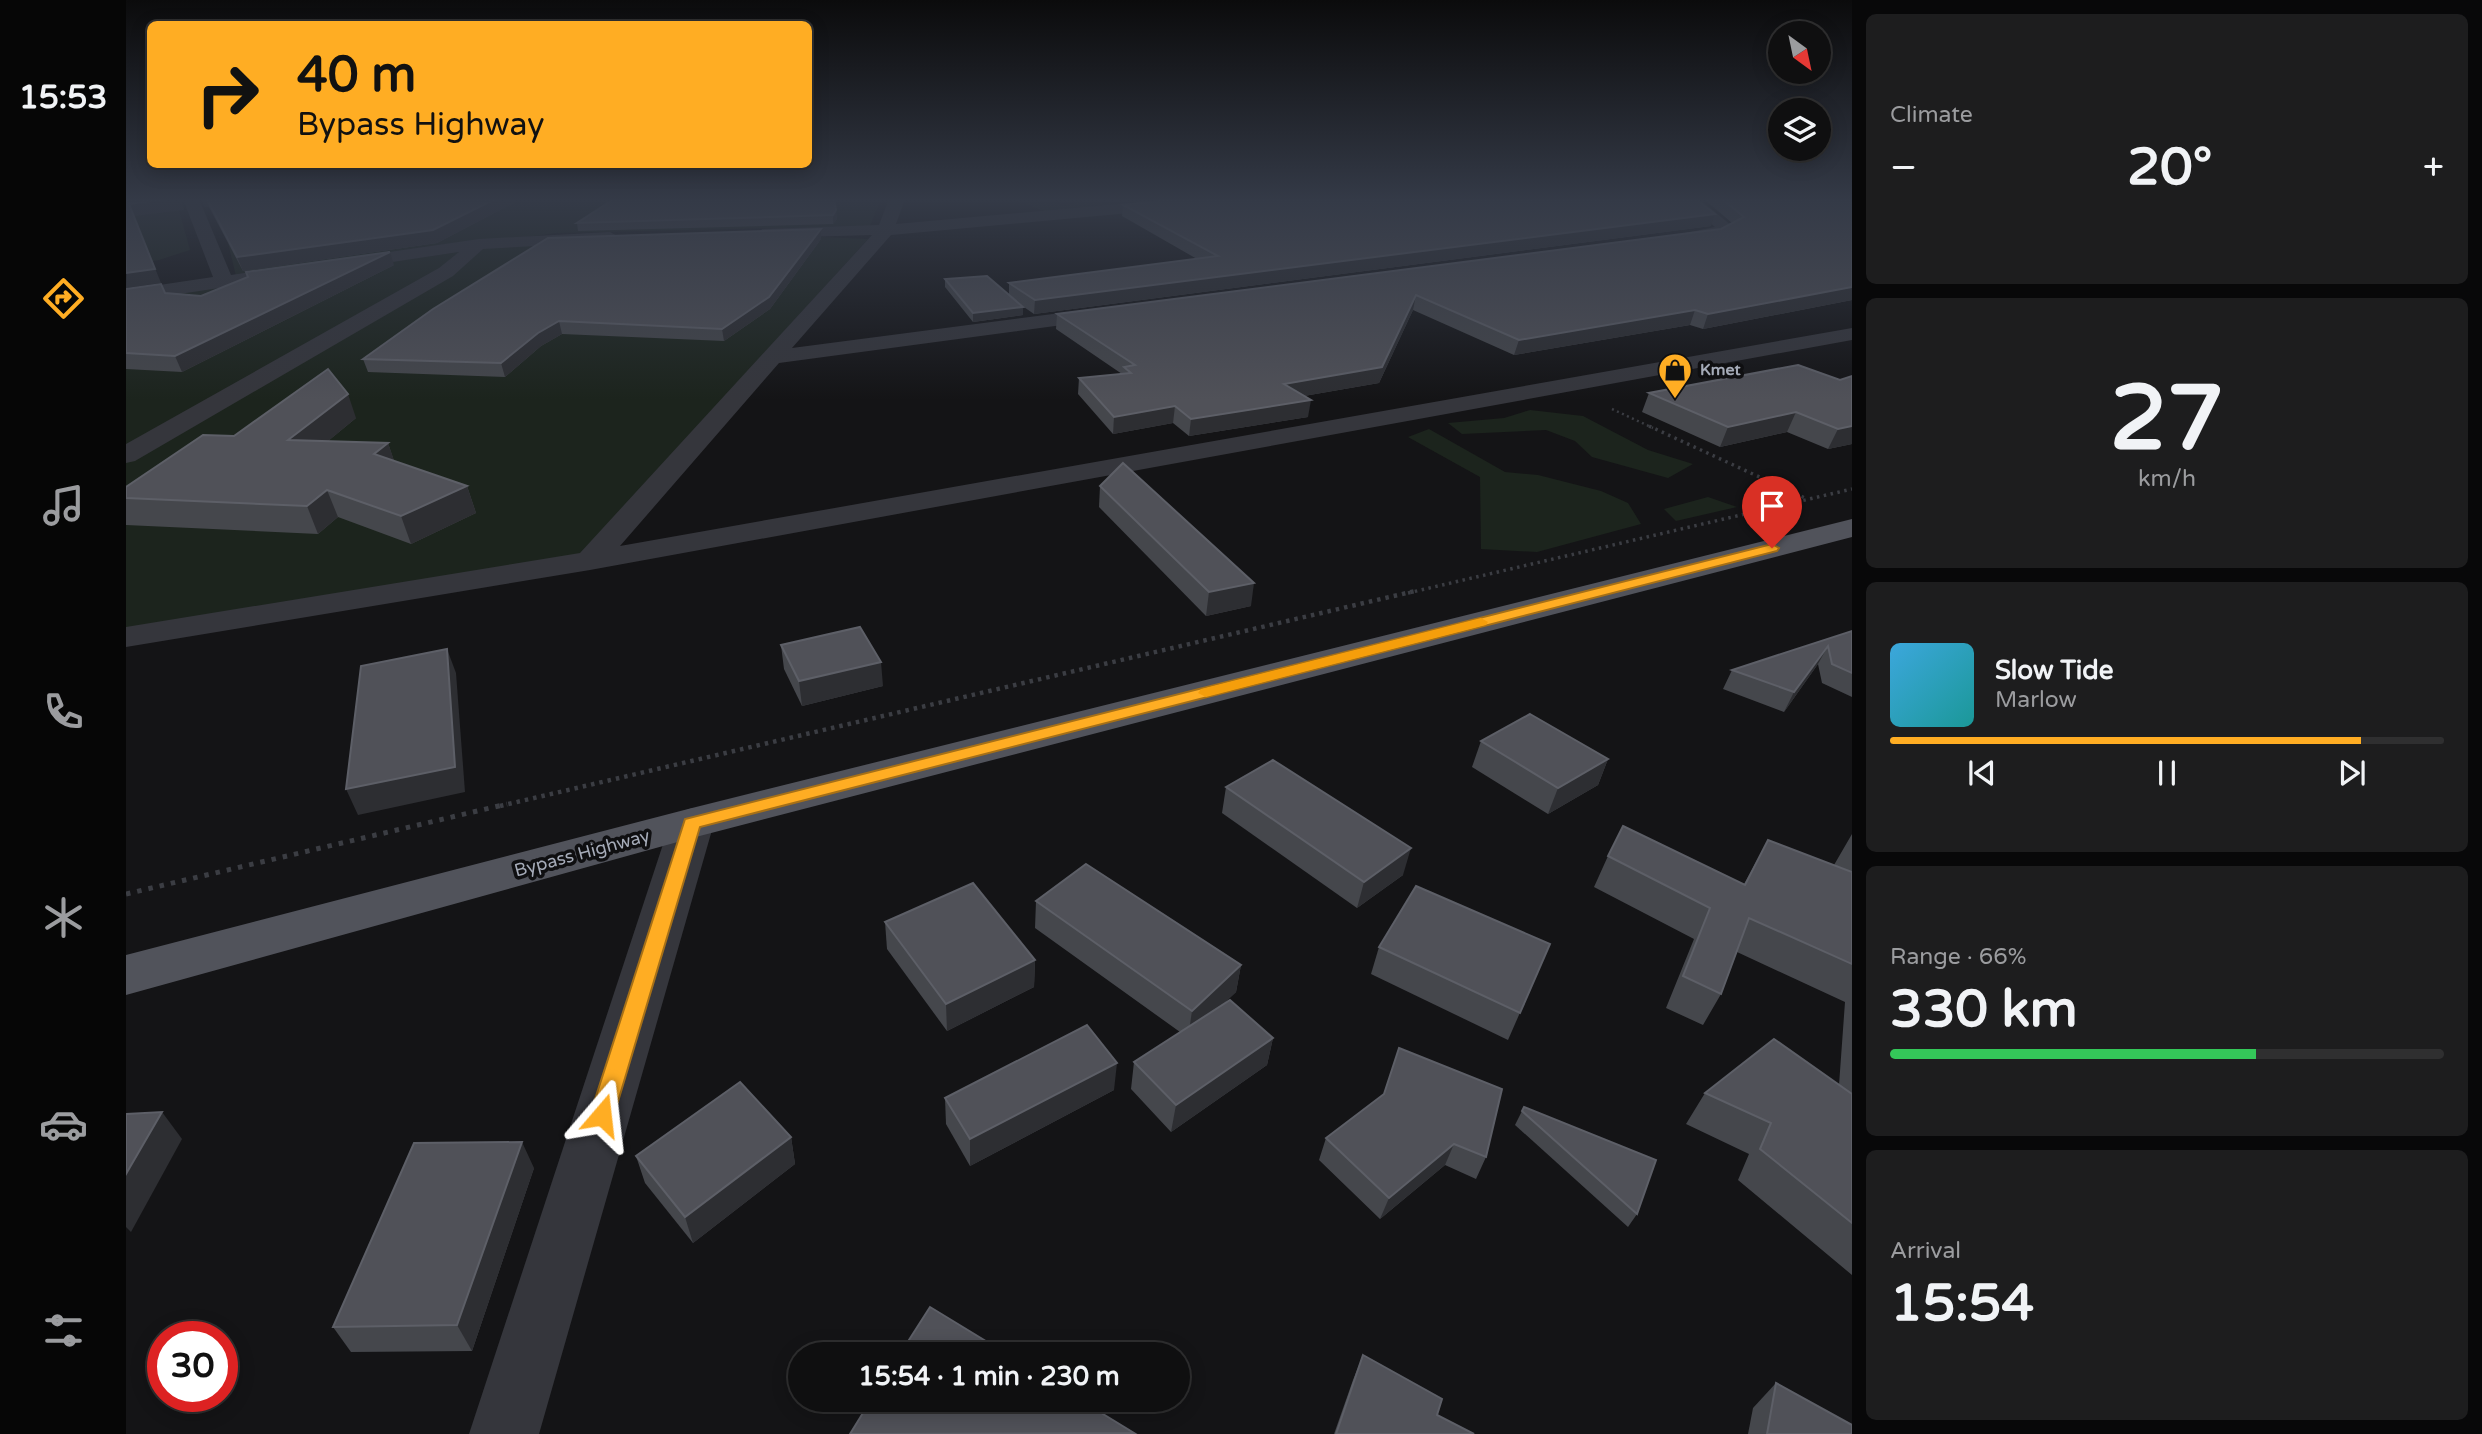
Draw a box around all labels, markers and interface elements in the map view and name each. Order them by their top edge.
north arrow [1768,21,1830,84]
map controls [1768,21,1831,161]
text: 40 m [297,46,416,105]
icon: right [182,49,273,140]
text: 15:53 [19,79,107,117]
button: layers [1768,98,1831,161]
text: Climate [1890,101,1973,129]
text: Bypass Highway [297,106,544,144]
text: 20° [2127,136,2212,199]
text: − [1890,145,1917,191]
text: + [2423,145,2444,191]
icon: directions [39,274,88,323]
shop icon: Kmet [1656,351,1694,400]
place label: Kmet [1700,360,1741,380]
text: 27 [2110,364,2224,474]
text: km/h [2138,465,2196,493]
pin [1742,476,1802,548]
icon: music [39,481,88,530]
icon: arrive [1753,487,1791,525]
text: Slow Tide [1995,655,2113,686]
text: Marlow [1995,686,2077,714]
icon: phone [39,687,88,736]
icon: previous [1963,754,2001,792]
icon: pause [2148,754,2186,792]
icon: next [2333,754,2371,792]
street label: Bypass Highway [512,824,652,882]
icon: climate [39,893,88,942]
text: Range · 66% [1890,943,2026,971]
text: 330 km [1890,978,2078,1041]
position arrow [565,1078,639,1152]
icon: car [39,1100,88,1149]
text: Arrival [1890,1237,1961,1265]
text: 15:54 [1890,1272,2034,1335]
icon: filters [39,1306,88,1355]
speed limit sign: 30 [147,1321,238,1412]
text: 15:54 · 1 min · 230 m [858,1361,1120,1392]

